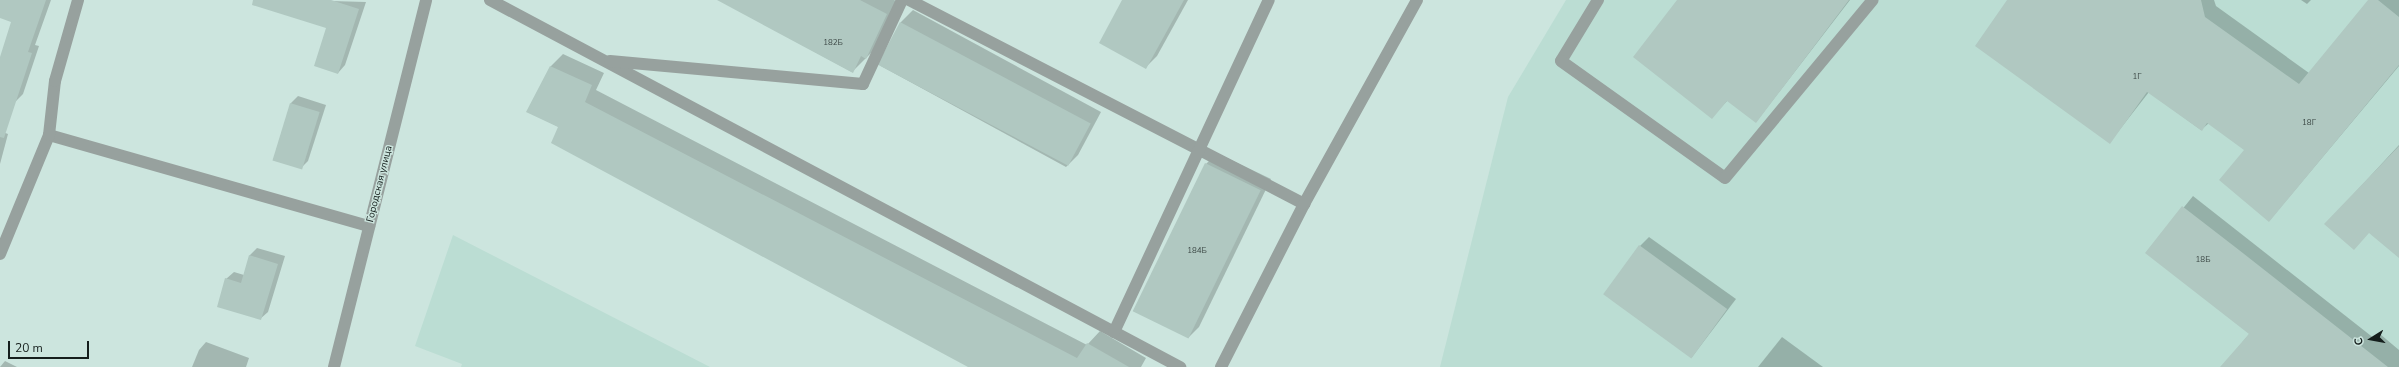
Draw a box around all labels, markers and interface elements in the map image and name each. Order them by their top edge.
house number: 182Б [823,38,843,48]
house number: 1Г [2132,72,2142,82]
house number: 18Г [2302,118,2316,128]
street label: Городская улица [365,144,395,224]
house number: 184Б [1187,246,1207,256]
house number: 18Б [2196,255,2210,265]
north arrow [2351,319,2391,359]
scale bar [10,333,91,359]
text: С [2351,336,2367,346]
text: 20 m [15,340,43,356]

